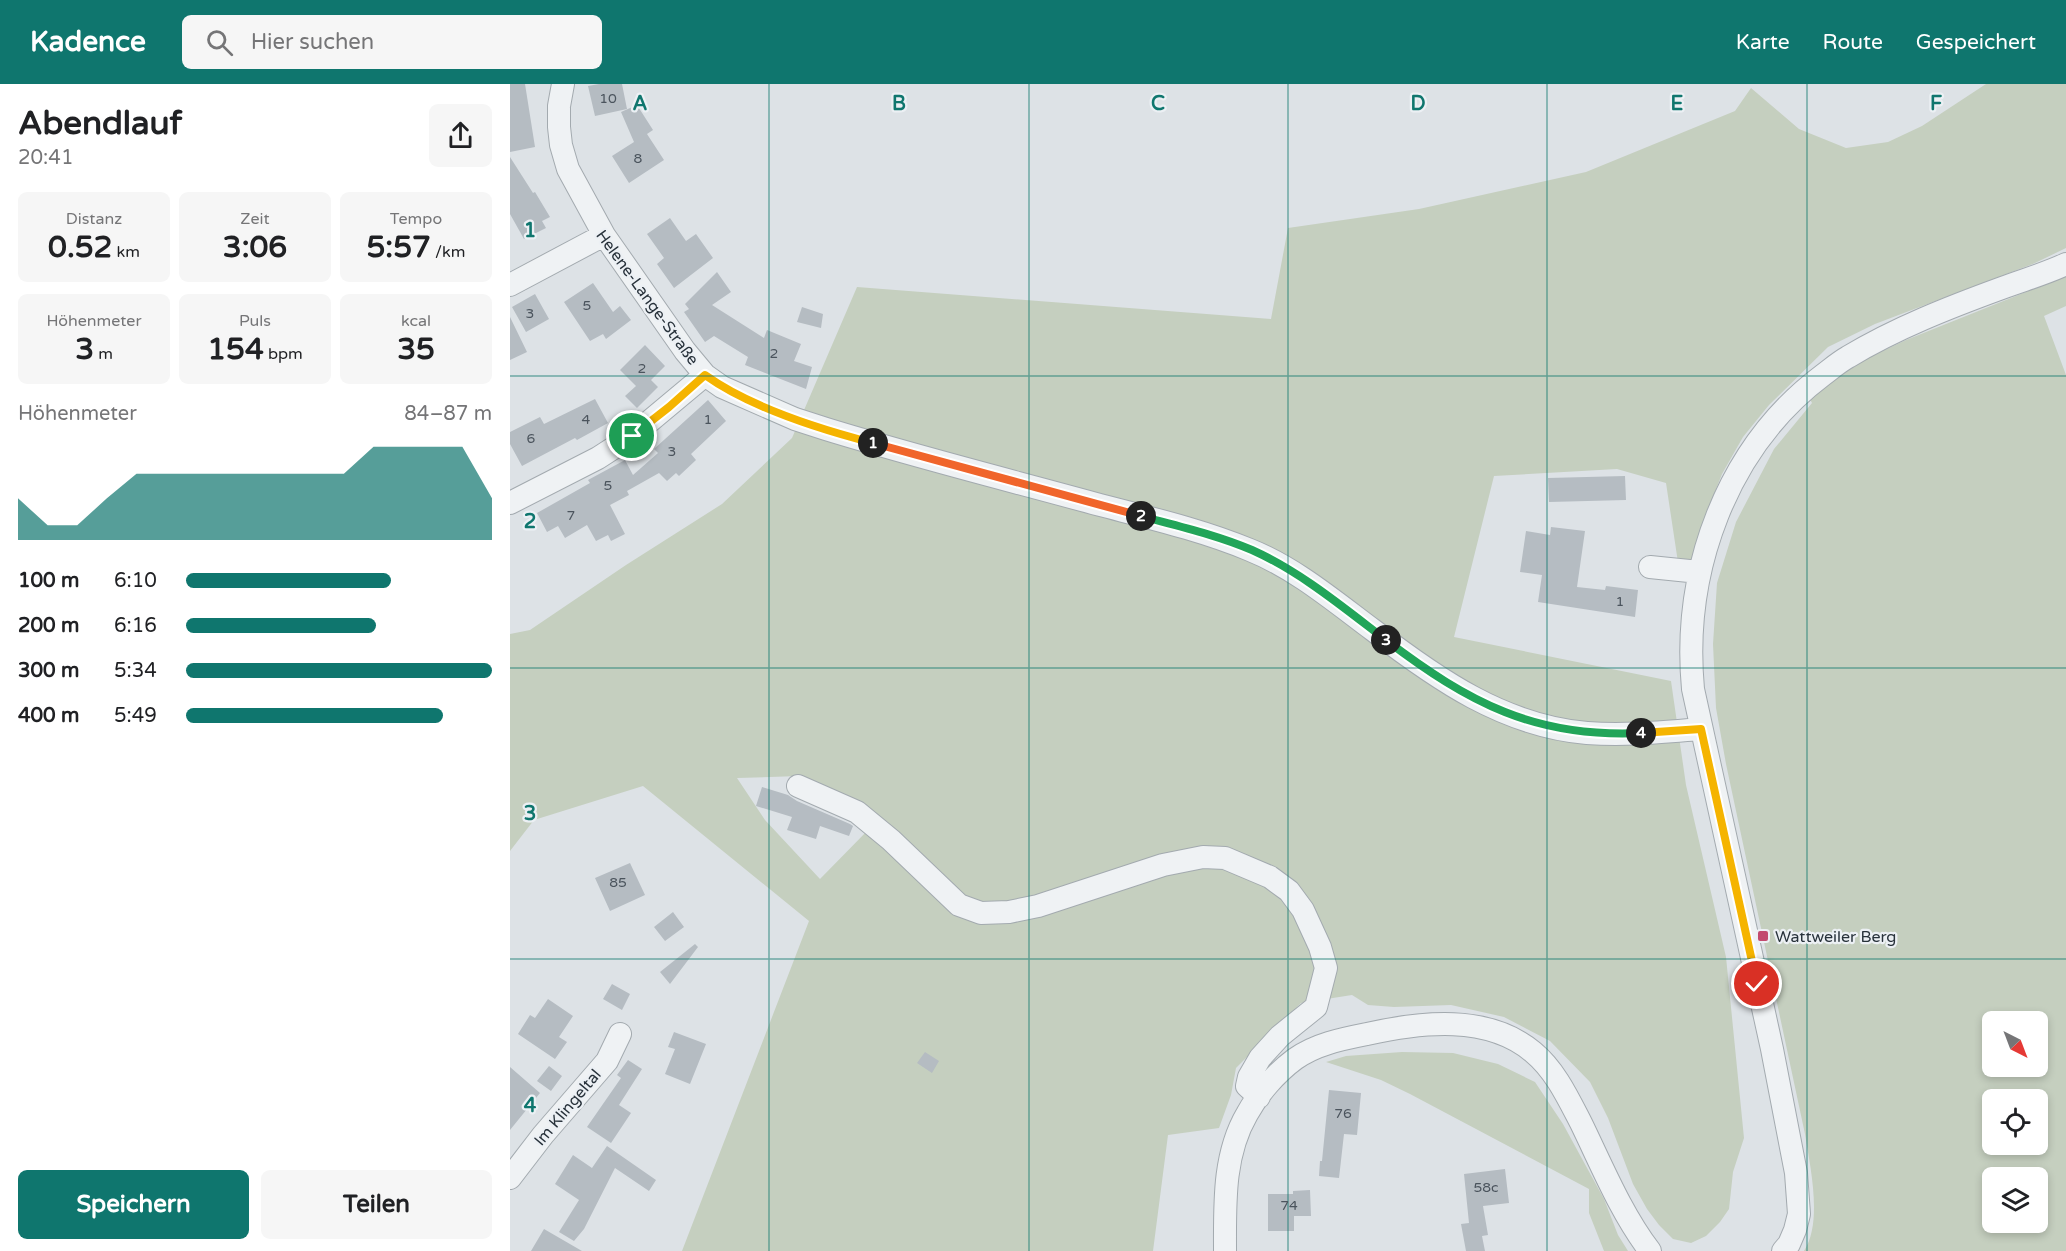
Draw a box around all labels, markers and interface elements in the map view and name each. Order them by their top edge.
search box [182,15,602,69]
text: Kadence [30,25,146,59]
icon: search [203,26,236,59]
text: Hier suchen [251,29,374,55]
text: Karte [1736,30,1790,55]
text: Route [1823,30,1883,55]
text: Gespeichert [1916,30,2036,55]
house number: 10 [599,90,617,107]
text: A [633,92,648,116]
text: B [892,92,906,116]
text: C [1151,92,1165,116]
text: D [1410,92,1426,116]
text: E [1671,92,1684,116]
text: F [1930,92,1942,116]
text: Abendlauf [18,104,182,143]
button: share [429,104,492,167]
text: 20:41 [18,146,73,170]
house number: 8 [634,150,643,167]
text: Distanz [66,209,122,229]
text: Zeit [240,209,270,229]
text: Tempo [390,209,442,229]
text: 1 [524,219,536,243]
street label: Helene-Lange-Straße [591,226,703,369]
text: 0.52 [48,229,112,266]
text: 3:06 [223,229,287,266]
text: 5:57 [367,229,431,266]
text: km [112,242,140,262]
text: /km [431,242,465,262]
house number: 5 [583,297,591,314]
house number: 3 [526,305,534,322]
text: Höhenmeter [46,311,142,331]
text: Puls [239,311,271,331]
text: kcal [401,311,431,331]
text: 3 [75,331,94,368]
text: 154 [207,331,264,368]
text: 35 [397,331,435,368]
text: m [94,344,113,364]
text: bpm [264,344,303,364]
house number: 2 [770,345,778,362]
house number: 2 [638,360,646,377]
text: Höhenmeter [18,402,137,426]
text: 84–87 m [404,402,492,426]
pin [606,410,657,461]
house number: 4 [582,411,591,428]
house number: 1 [704,411,712,428]
icon: arrive [615,419,648,452]
pin: 1 [858,428,888,458]
house number: 6 [527,430,536,447]
text: 1 [868,433,878,453]
house number: 3 [668,443,676,460]
house number: 5 [604,477,612,494]
pin: 2 [1126,501,1156,531]
text: 2 [1136,506,1146,526]
house number: 7 [567,507,575,524]
text: 2 [524,510,536,534]
text: 100 m [18,569,79,593]
text: 6:10 [114,569,157,593]
house number: 1 [1616,593,1624,610]
text: 200 m [18,614,79,638]
text: 6:16 [114,614,157,638]
pin: 3 [1371,625,1401,655]
text: 3 [1381,630,1391,650]
text: 300 m [18,659,79,683]
text: 5:34 [114,659,157,683]
text: 400 m [18,704,79,728]
text: 5:49 [114,704,157,728]
pin: 4 [1626,718,1656,748]
text: 4 [1636,723,1646,743]
text: 3 [524,802,536,826]
house number: 85 [609,874,627,891]
place label: Wattweiler Berg [1775,927,1896,947]
marker: Wattweiler Berg [1756,929,1770,943]
pin [1731,958,1782,1009]
icon: check [1740,967,1773,1000]
north arrow [1982,1011,2048,1077]
map controls [1982,1011,2048,1233]
street label: Im Klingeltal [530,1065,606,1150]
button: locate [1982,1089,2048,1155]
text: 4 [524,1094,537,1118]
house number: 76 [1334,1105,1352,1122]
button: layers [1982,1167,2048,1233]
button: Speichern [18,1170,249,1239]
button: Teilen [261,1170,492,1239]
house number: 58c [1473,1179,1499,1196]
house number: 74 [1280,1197,1298,1214]

